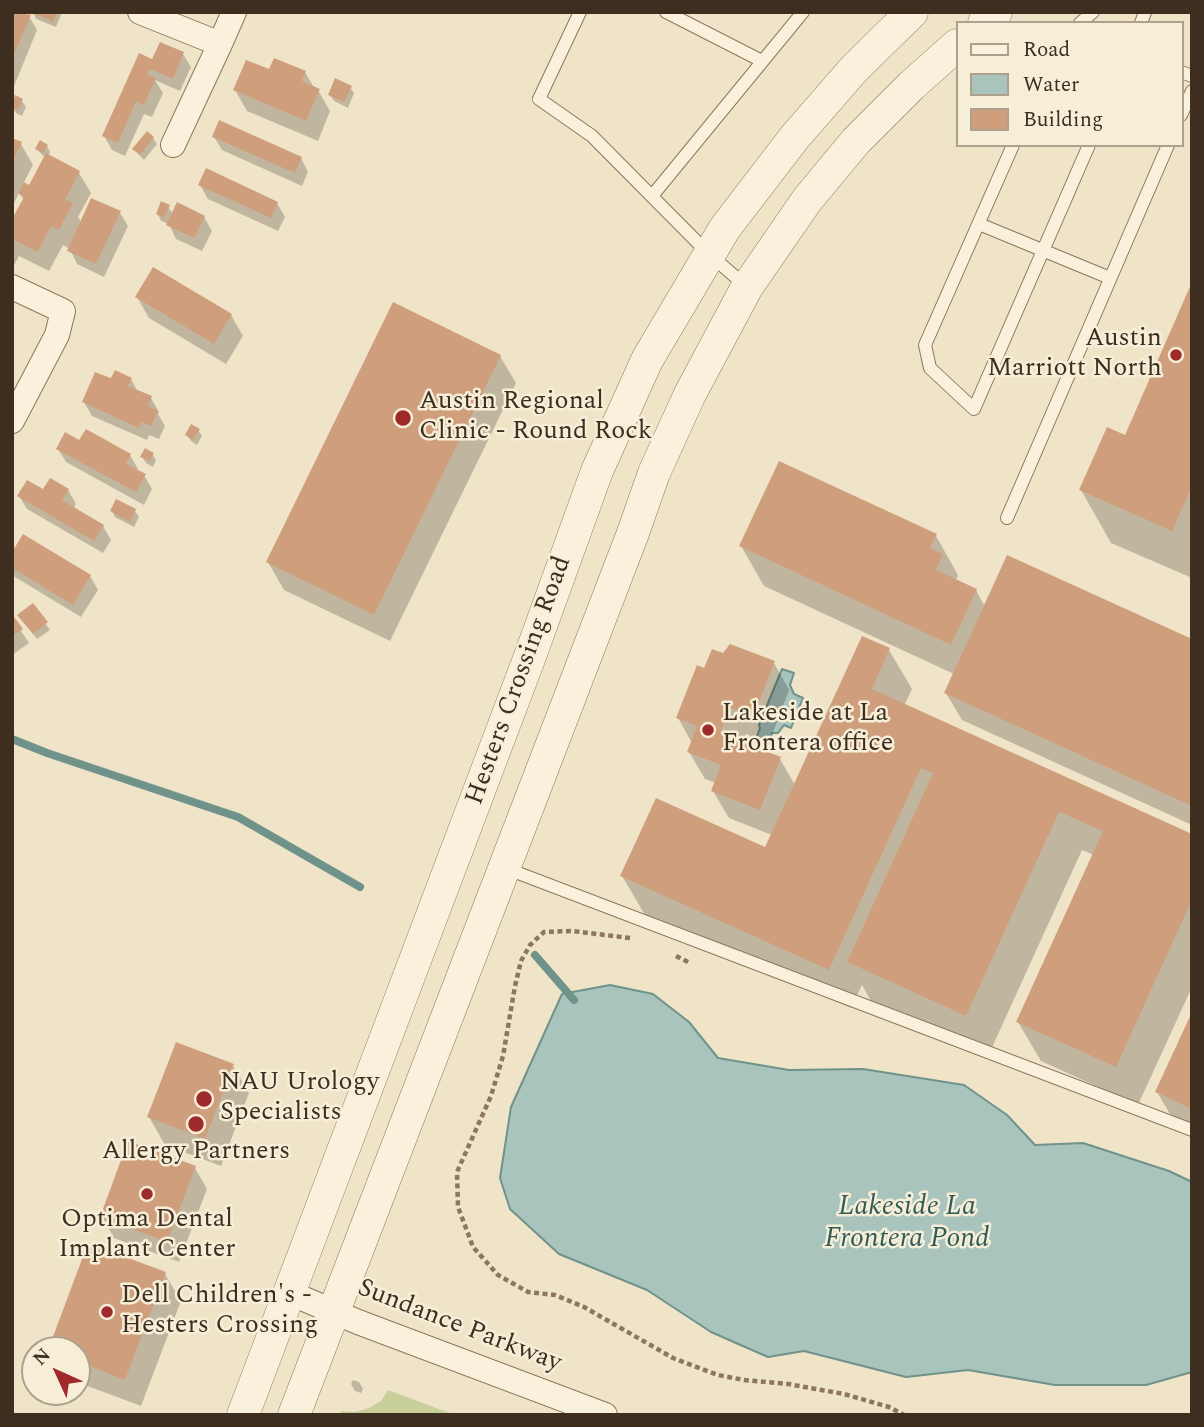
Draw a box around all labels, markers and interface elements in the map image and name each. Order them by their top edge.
legend [956,21,1183,147]
text: Road [1023,34,1070,66]
text: Water [1023,69,1079,101]
text: Building [1023,104,1103,136]
place label: Austin Marriott North [987,324,1162,386]
marker: Austin Marriott North [1168,347,1184,363]
place label: Austin Regional Clinic - Round Rock [419,387,652,448]
marker: Austin Regional Clinic - Round Rock [393,408,413,428]
street label: Hesters Crossing Road [460,552,580,810]
place label: Lakeside at La Frontera office [722,699,893,760]
marker: Lakeside at La Frontera office [700,722,716,738]
place label: NAU Urology Specialists [220,1068,379,1130]
marker: NAU Urology Specialists [194,1089,214,1109]
marker: Allergy Partners [186,1114,206,1134]
place label: Allergy Partners [102,1137,290,1169]
marker: Optima Dental Implant Center [139,1186,155,1202]
water label: Lakeside La Frontera Pond [825,1192,989,1258]
place label: Optima Dental Implant Center [58,1205,236,1266]
street label: Sundance Parkway [353,1274,565,1380]
place label: Dell Children's - Hesters Crossing [121,1281,318,1342]
marker: Dell Children's - Hesters Crossing [99,1304,115,1320]
north arrow [21,1336,91,1406]
text: N [26,1341,58,1373]

